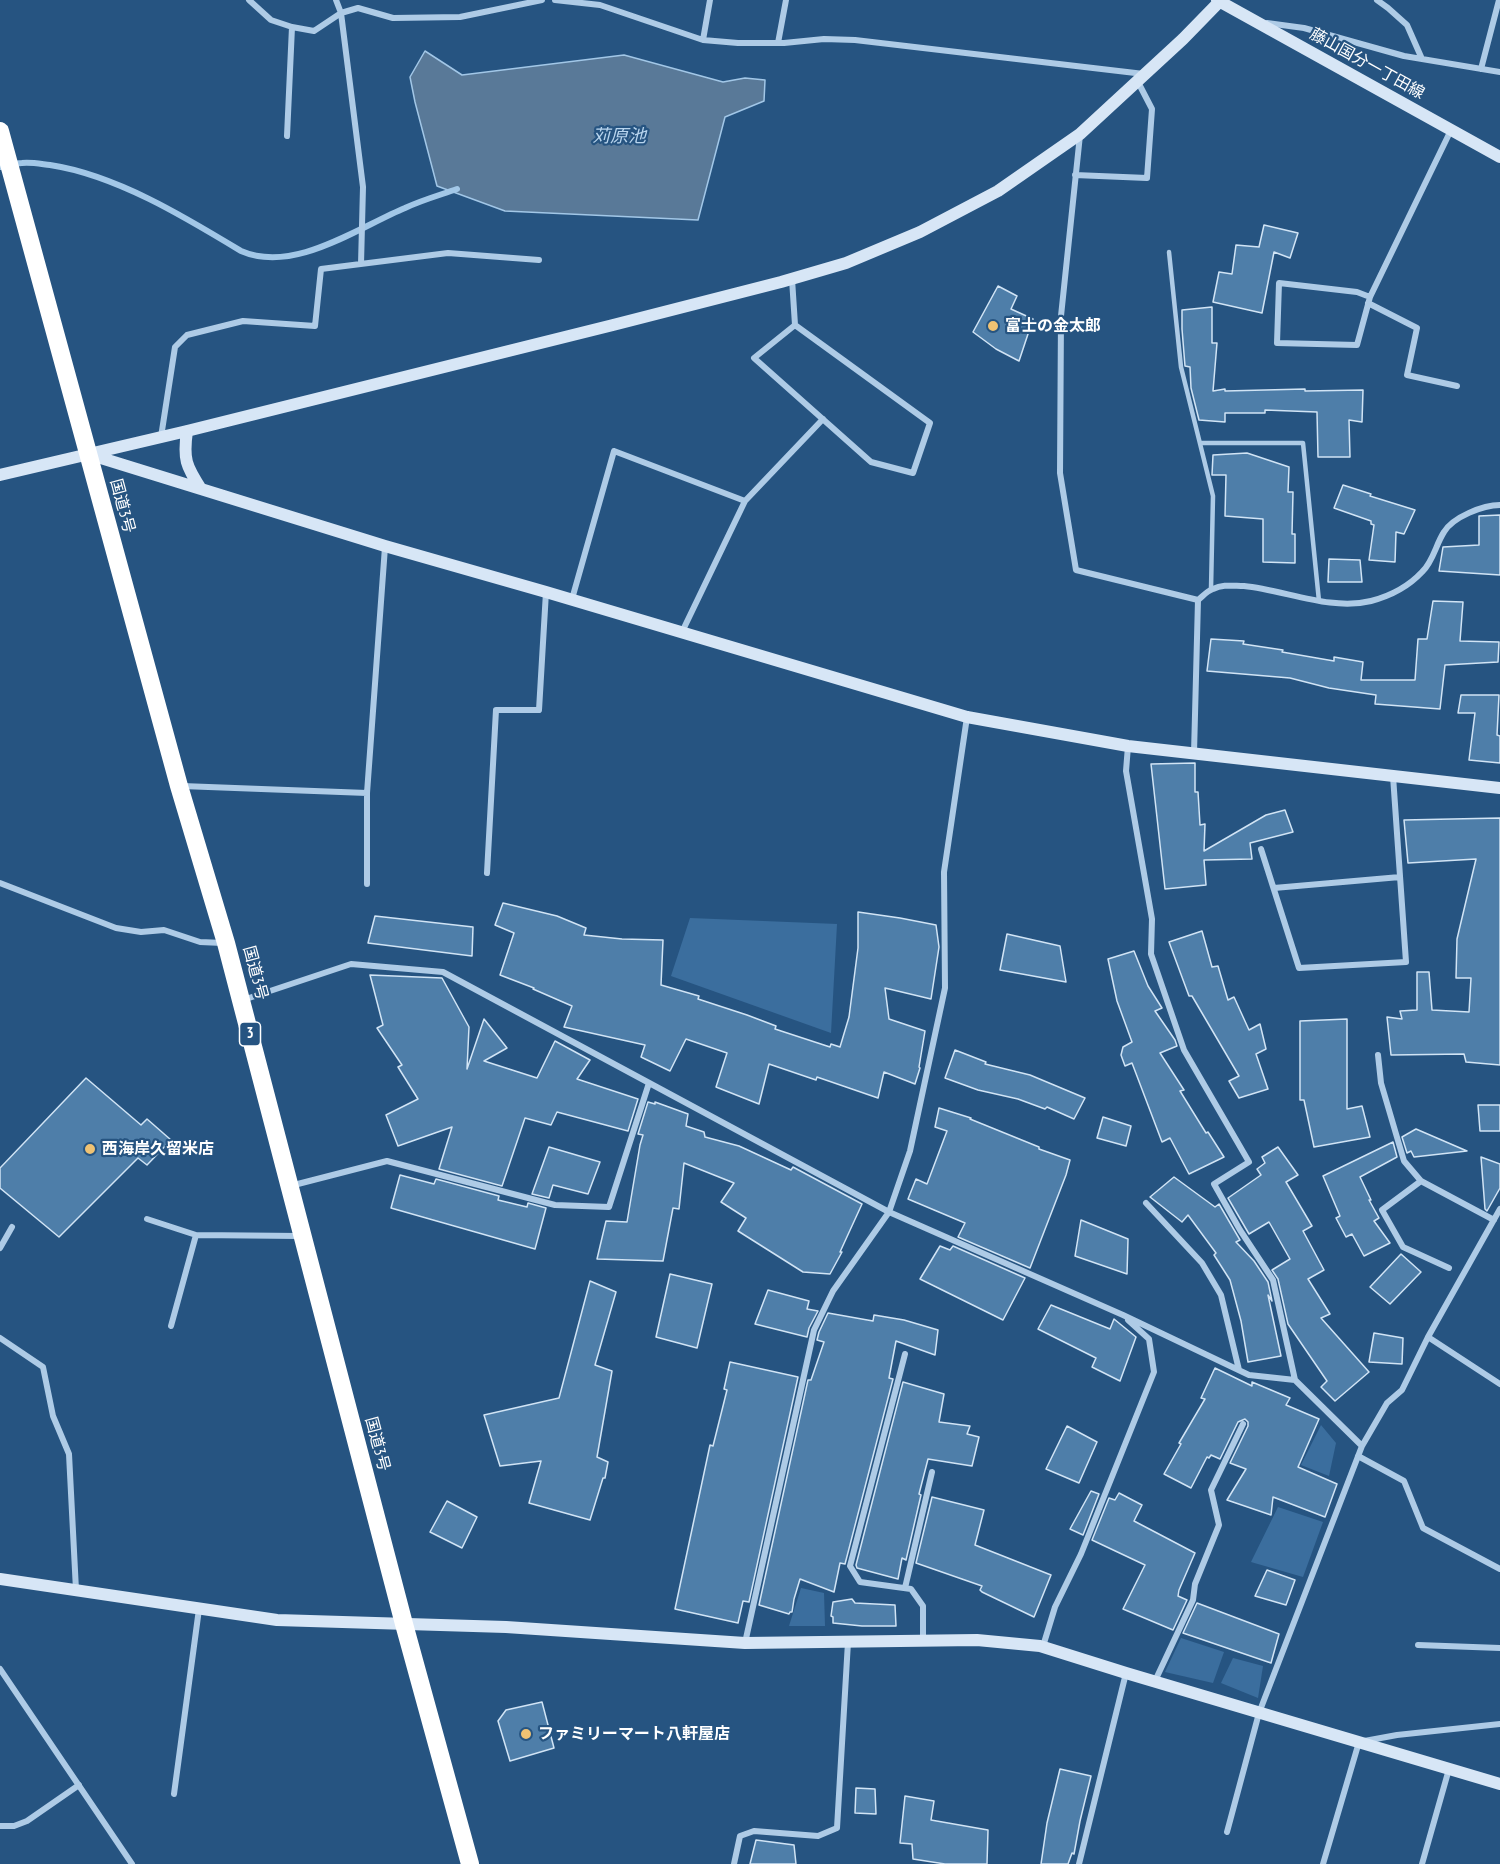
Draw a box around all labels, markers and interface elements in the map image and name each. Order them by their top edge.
street label: 藤山国分一丁田線 [1306,25,1428,103]
water label: 苅原池 [592,126,646,148]
place label: 富士の金太郎 [1005,316,1101,336]
marker: 富士の金太郎 [986,319,1000,333]
street label: 国道3号 [106,477,138,535]
street label: 国道3号 [239,944,271,1002]
road number: 3 [240,1022,260,1046]
place label: 西海岸久留米店 [102,1139,214,1159]
marker: 西海岸久留米店 [83,1142,97,1156]
street label: 国道3号 [361,1415,393,1473]
place label: ファミリーマート八軒屋店 [538,1724,730,1744]
marker: ファミリーマート八軒屋店 [519,1727,533,1741]

